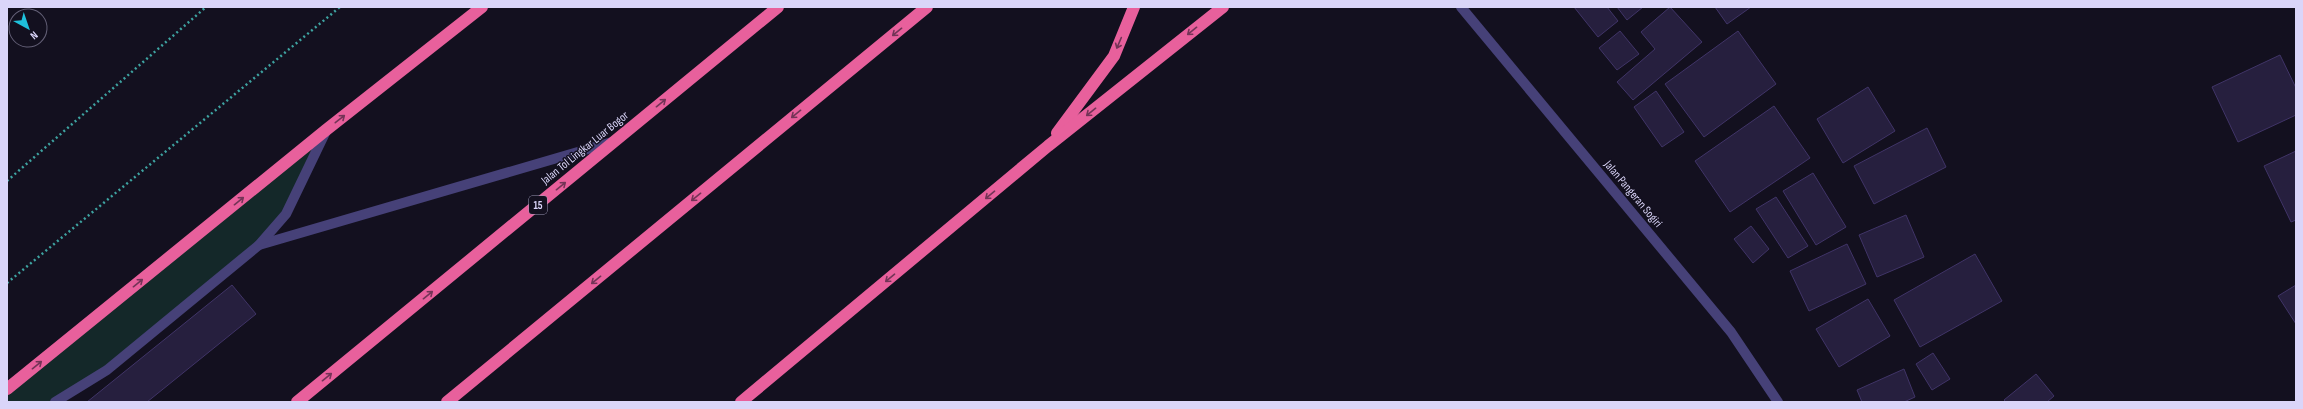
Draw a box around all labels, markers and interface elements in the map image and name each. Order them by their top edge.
north arrow [8,8,48,48]
one-way arrow [891,27,902,36]
one-way arrow [1187,27,1198,36]
text: N [28,28,41,42]
one-way arrow [1115,36,1122,48]
one-way arrow [656,99,667,108]
street label: Jalan Tol Lingkar Luar Bogor [537,108,632,189]
one-way arrow [1085,108,1096,117]
one-way arrow [791,110,802,119]
one-way arrow [335,115,346,123]
street label: Jalan Pangeran Sogiri [1600,157,1665,231]
one-way arrow [555,181,566,190]
one-way arrow [985,190,995,199]
one-way arrow [690,193,701,202]
one-way arrow [234,196,245,205]
road number: 15 [529,196,547,214]
one-way arrow [885,273,895,282]
one-way arrow [590,275,601,284]
one-way arrow [133,278,144,287]
one-way arrow [423,290,433,299]
one-way arrow [32,360,43,369]
one-way arrow [322,373,333,382]

